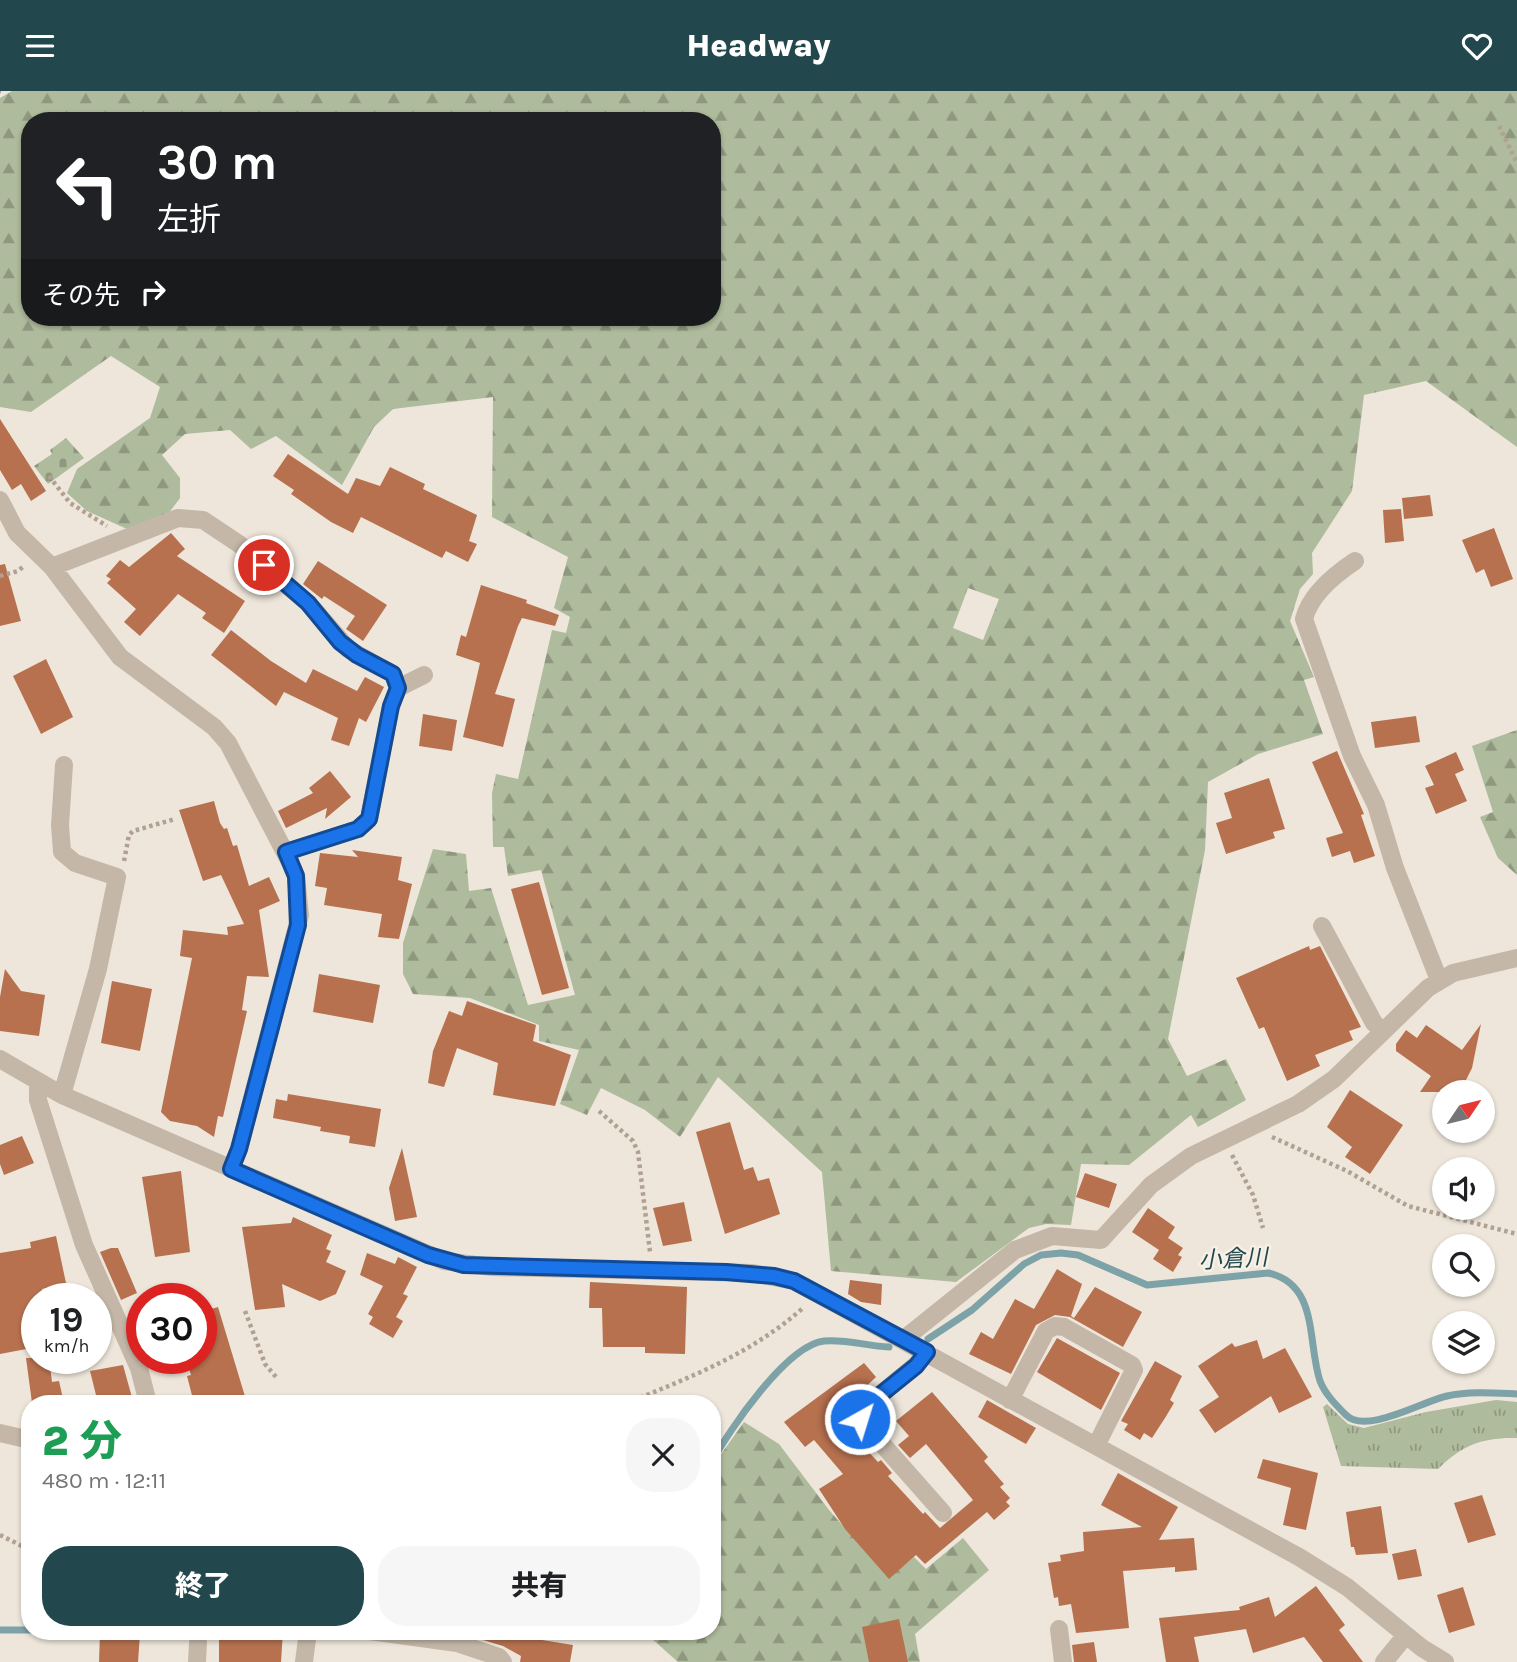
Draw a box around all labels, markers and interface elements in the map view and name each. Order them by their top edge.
icon: menu [21,27,59,65]
text: Headway [686,27,831,64]
icon: heart [1458,27,1496,65]
text: 30 m [157,134,277,191]
icon: left [42,140,133,231]
text: 左折 [157,201,221,238]
icon: right [134,273,172,311]
text: その先 [42,280,120,311]
pin [234,535,294,595]
icon: arrive [245,546,283,584]
north arrow [1432,1080,1494,1143]
map controls [1432,1080,1495,1374]
button: sound [1432,1157,1495,1220]
button: search [1432,1234,1495,1297]
water label: 小倉川 [1198,1244,1271,1274]
speed limit sign: 30 [126,1283,217,1374]
text: 19 [50,1299,83,1340]
button: layers [1432,1311,1495,1374]
text: km/h [44,1335,89,1357]
position arrow [823,1382,897,1456]
text: 2 分 [42,1416,122,1466]
button: close [626,1418,700,1492]
text: 480 m · 12:11 [42,1467,166,1494]
button: 終了 [42,1546,364,1626]
button: 共有 [378,1546,700,1626]

